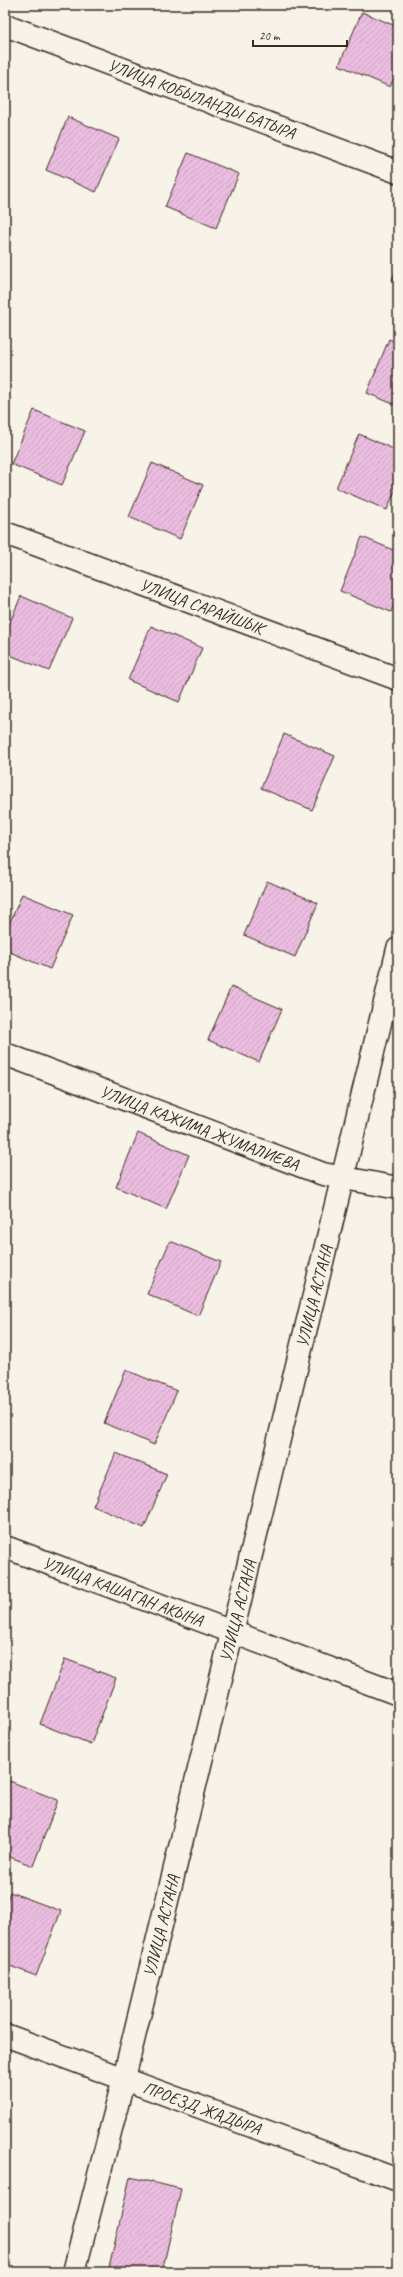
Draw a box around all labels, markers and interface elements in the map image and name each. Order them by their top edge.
scale bar [253,22,347,48]
text: 20 m [259,28,281,44]
street label: УЛИЦА КОБЫЛАНДЫ БАТЫРА [105,54,300,144]
street label: УЛИЦА САРАЙШЫК [137,574,270,640]
street label: УЛИЦА КАЖИМА ЖУМАЛИЕВА [97,1080,302,1175]
street label: УЛИЦА АСТАНА [291,1242,336,1349]
street label: УЛИЦА КАШАГАН АКЫНА [40,1552,208,1631]
street label: УЛИЦА АСТАНА [215,1557,260,1664]
street label: УЛИЦА АСТАНА [138,1872,184,1979]
street label: ПРОЕЗД ЖАДЫРА [140,2076,265,2139]

